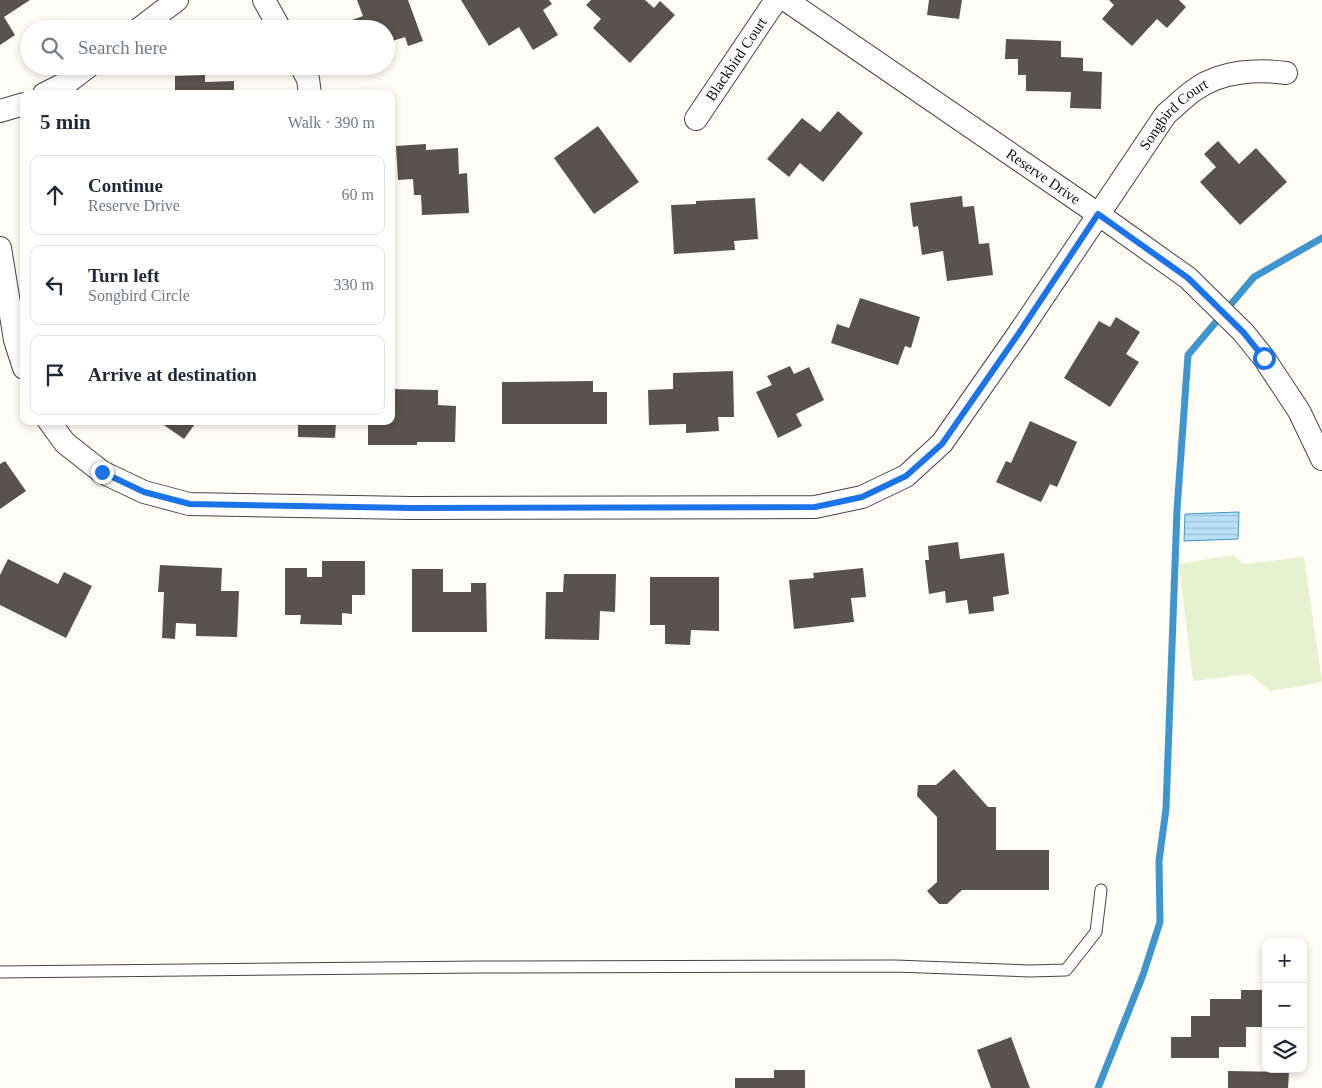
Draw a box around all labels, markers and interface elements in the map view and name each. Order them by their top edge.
street label: Blackbird Court [702,14,770,104]
search box [20,20,395,75]
icon: search [38,34,66,62]
text: Search here [78,37,167,58]
street label: Songbird Court [1136,75,1211,153]
text: 5 min [40,110,91,134]
text: Walk · 390 m [288,114,375,131]
street label: Reserve Drive [1003,145,1084,208]
text: Continue [88,175,163,196]
icon: ahead [41,181,69,209]
text: 60 m [342,186,374,203]
text: Reserve Drive [88,197,180,214]
text: Turn left [88,265,160,286]
icon: left [41,271,69,299]
text: 330 m [334,276,374,293]
text: Songbird Circle [88,287,190,304]
route start [1253,347,1276,370]
icon: arrive [41,361,69,389]
text: Arrive at destination [88,364,257,385]
route end [91,461,114,484]
map controls [1262,938,1307,1073]
button: + [1262,938,1307,983]
button: − [1262,983,1307,1028]
button: layers [1262,1028,1307,1073]

